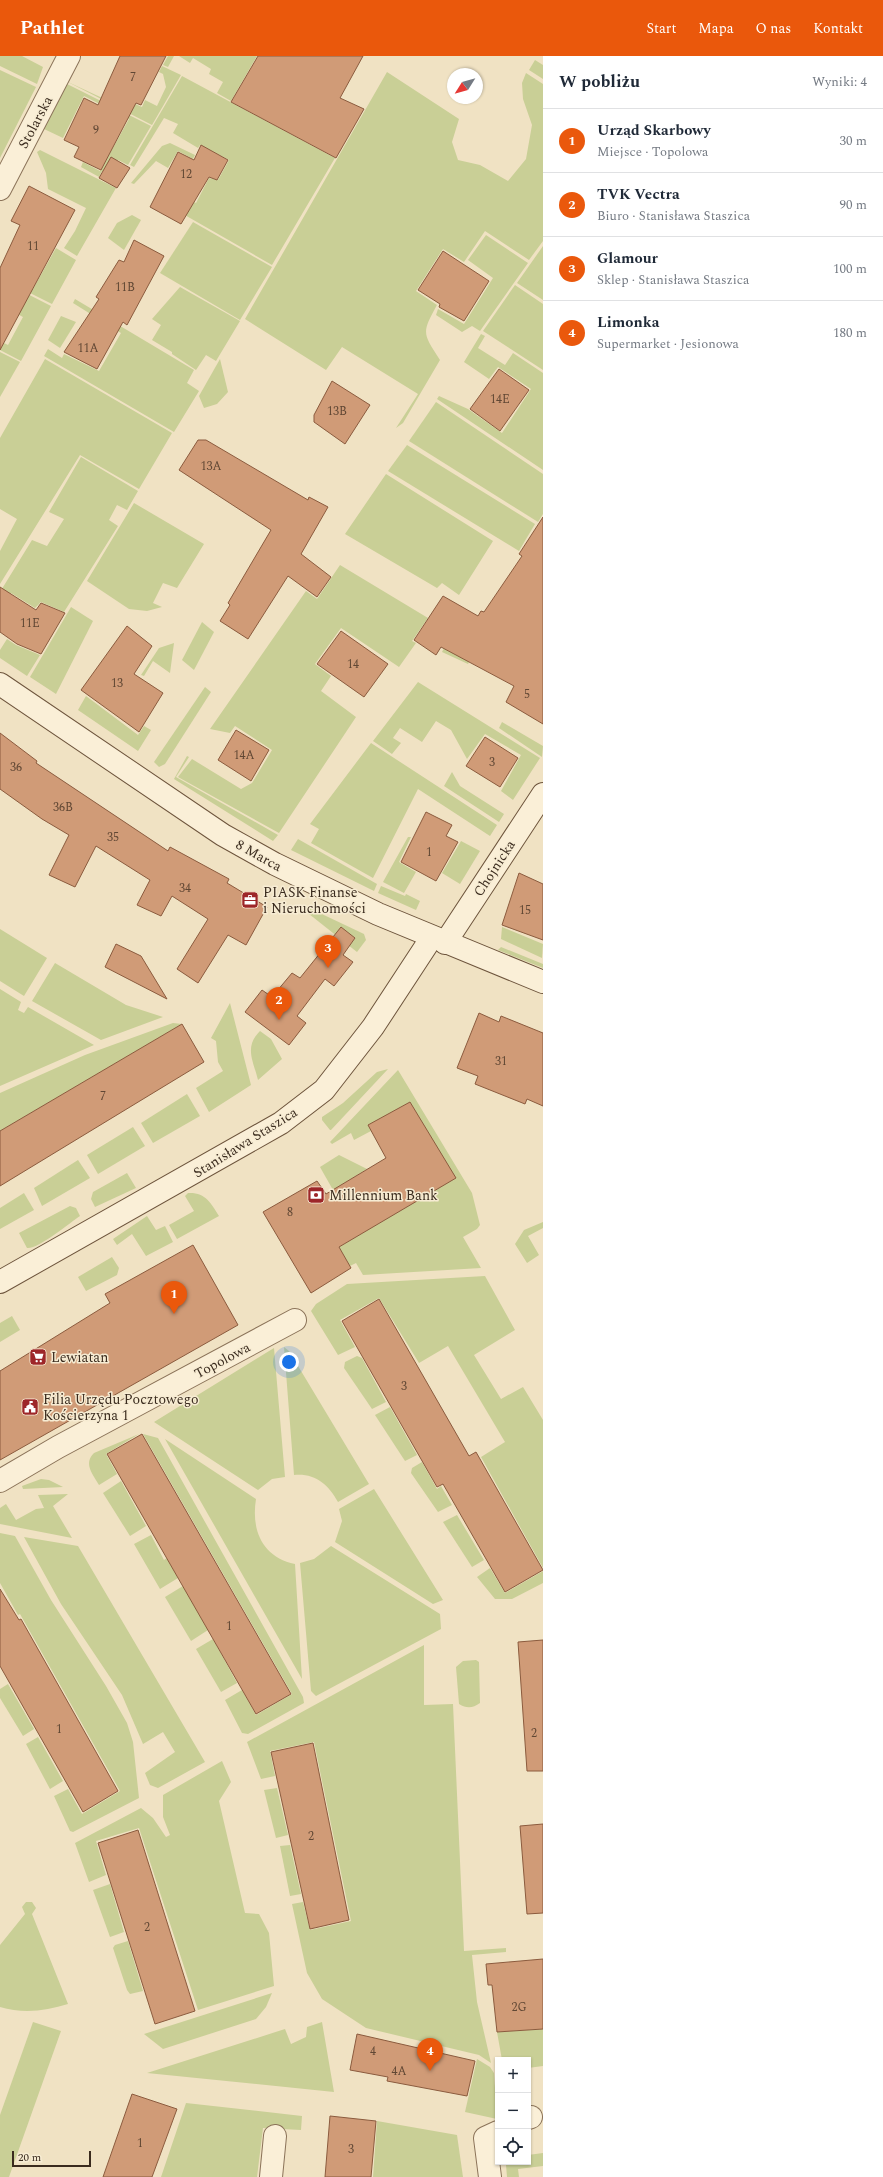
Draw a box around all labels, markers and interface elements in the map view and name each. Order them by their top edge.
text: Pathlet [20,14,85,43]
text: Start [646,18,676,39]
text: Mapa [698,18,734,39]
text: O nas [756,18,791,39]
text: Kontakt [813,18,863,39]
house number: 7 [130,68,136,87]
north arrow [447,68,483,104]
text: W pobliżu [559,69,640,95]
text: Wyniki: 4 [812,72,867,92]
street label: Stolarska [13,92,58,152]
text: Urząd Skarbowy [597,119,711,142]
house number: 9 [93,121,99,140]
text: 1 [568,131,576,151]
text: 30 m [840,131,867,151]
text: Miejsce · Topolowa [597,142,708,162]
house number: 12 [180,165,192,184]
text: TVK Vectra [597,183,680,206]
text: 2 [568,195,576,215]
text: 90 m [840,195,867,215]
text: Biuro · Stanisława Staszica [597,206,750,226]
house number: 11 [27,237,39,256]
text: Glamour [597,247,658,270]
text: 3 [568,259,576,279]
text: 100 m [833,259,867,279]
text: Sklep · Stanisława Staszica [597,270,749,290]
house number: 11B [115,278,135,297]
text: Limonka [597,311,659,334]
text: 4 [568,323,576,343]
text: 180 m [833,323,867,343]
text: Supermarket · Jesionowa [597,334,739,354]
house number: 11A [77,339,99,358]
house number: 14E [490,390,510,409]
house number: 13B [327,402,347,421]
house number: 13A [200,457,222,476]
house number: 11E [20,614,40,633]
house number: 14 [347,655,359,674]
house number: 13 [111,674,123,693]
house number: 5 [524,685,530,704]
house number: 14A [233,746,255,765]
house number: 3 [489,753,495,772]
house number: 36 [10,758,22,777]
house number: 36B [53,798,73,817]
house number: 35 [107,828,119,847]
street label: 8 Marca [232,834,286,877]
street label: Chojnicka [468,836,521,901]
house number: 1 [426,843,432,862]
house number: 34 [179,879,191,898]
place label: PIASK Finanse i Nieruchomości [263,882,366,919]
office icon: PIASK Finanse i Nieruchomości [240,890,260,910]
house number: 15 [519,901,531,920]
pin: 3 [315,935,341,968]
pin: 2 [266,987,292,1020]
house number: 31 [495,1052,507,1071]
house number: 7 [100,1087,106,1106]
street label: Stanisława Staszica [189,1102,302,1183]
bank icon: Millennium Bank [306,1185,326,1205]
place label: Millennium Bank [329,1185,438,1206]
house number: 8 [287,1203,293,1222]
pin: 1 [161,1281,187,1314]
street label: Topolowa [190,1337,254,1384]
supermarket icon: Lewiatan [28,1347,48,1367]
place label: Lewiatan [51,1347,108,1368]
your location [279,1352,299,1372]
house number: 3 [401,1377,407,1396]
place label: Filia Urzędu Pocztowego Kościerzyna 1 [43,1389,198,1426]
public building icon: Filia Urzędu Pocztowego Kościerzyna 1 [20,1397,40,1417]
house number: 1 [226,1617,232,1636]
house number: 1 [56,1720,62,1739]
house number: 2 [531,1724,537,1743]
house number: 2 [308,1827,314,1846]
house number: 2 [144,1918,150,1937]
house number: 2G [511,1998,527,2017]
pin: 4 [417,2038,443,2071]
house number: 4 [370,2042,376,2061]
map controls [495,2057,531,2165]
button: + [495,2057,531,2093]
house number: 4A [391,2062,407,2081]
button: − [495,2093,531,2129]
button: locate [495,2129,531,2165]
house number: 1 [137,2134,143,2153]
house number: 3 [348,2140,354,2159]
scale bar [12,2149,91,2168]
text: 20 m [18,2149,41,2166]

